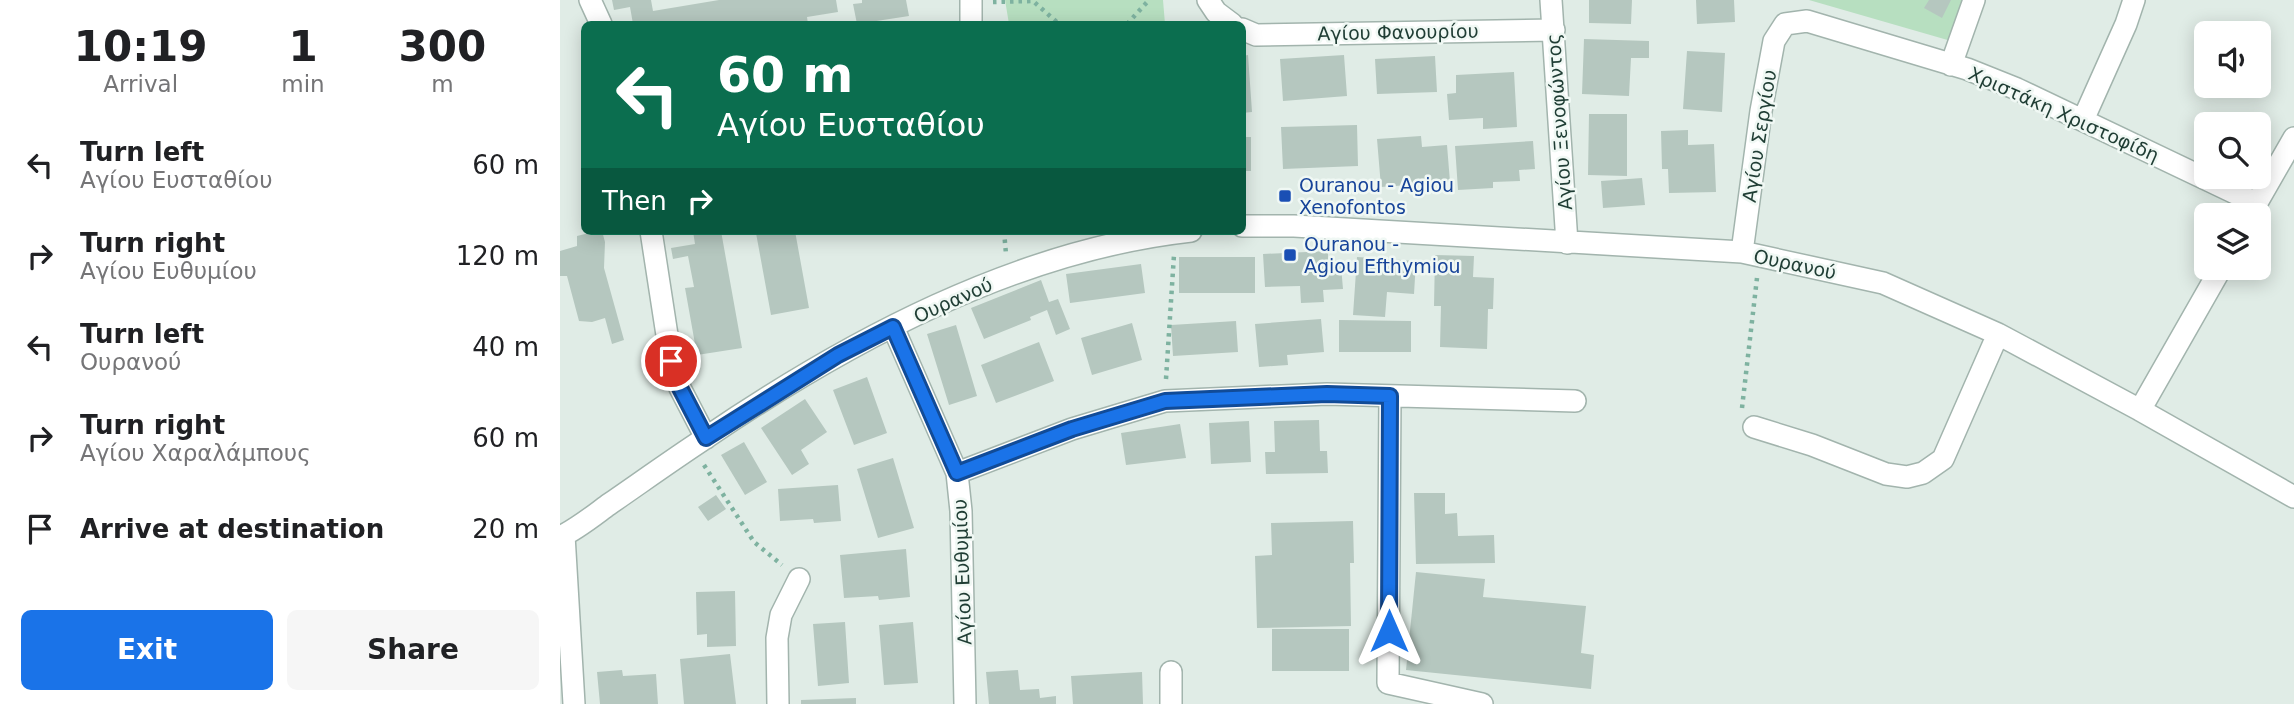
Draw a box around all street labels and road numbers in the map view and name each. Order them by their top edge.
street label: Αγίου Φανουρίου [1317,20,1479,44]
street label: Αγίου Ξενοφώντος [1542,33,1576,211]
street label: Χριστάκη Χριστοφίδη [1965,62,2163,166]
street label: Αγίου Σεργίου [1738,68,1780,204]
street label: Ουρανού [1752,245,1838,283]
street label: Ουρανού [910,273,996,327]
street label: Αγίου Ευθυμίου [948,499,976,645]

